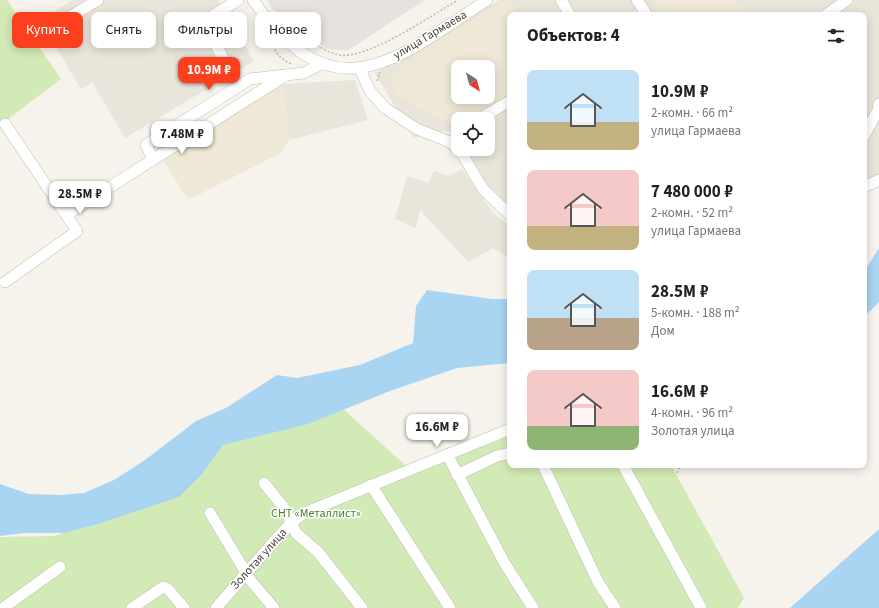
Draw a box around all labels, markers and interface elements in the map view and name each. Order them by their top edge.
street label: улица Гармаева [390,6,470,64]
chip: Купить [12,12,83,48]
chip: Снять [91,12,156,48]
chip: Фильтры [164,12,247,48]
chip: Новое [255,12,321,48]
text: Объектов: 4 [527,24,620,48]
icon: filters [825,25,847,47]
pin: 10.9M ₽ [172,57,246,91]
north arrow [451,60,495,104]
map controls [451,60,495,156]
text: 10.9M ₽ [187,61,231,79]
text: 10.9M ₽ [651,80,708,104]
icon: home [559,86,607,134]
text: 2-комн. · 66 m² [651,104,733,122]
button: locate [451,112,495,156]
pin: 7.48M ₽ [145,121,219,155]
text: улица Гармаева [651,122,741,140]
text: 7.48M ₽ [160,125,204,143]
text: 7 480 000 ₽ [651,180,733,204]
pin: 28.5M ₽ [43,181,117,215]
text: 28.5M ₽ [58,185,102,203]
icon: home [559,186,607,234]
text: 2-комн. · 52 m² [651,204,733,222]
text: улица Гармаева [651,222,741,240]
text: 28.5M ₽ [651,280,708,304]
icon: home [559,286,607,334]
text: 5-комн. · 188 m² [651,304,740,322]
text: Дом [651,322,675,340]
text: 16.6M ₽ [651,380,708,404]
icon: home [559,386,607,434]
text: 4-комн. · 96 m² [651,404,733,422]
pin: 16.6M ₽ [400,414,474,448]
text: 16.6M ₽ [415,418,459,436]
text: Золотая улица [651,422,735,440]
park label: СНТ «Металлист» [271,505,361,522]
street label: Золотая улица [227,525,291,593]

